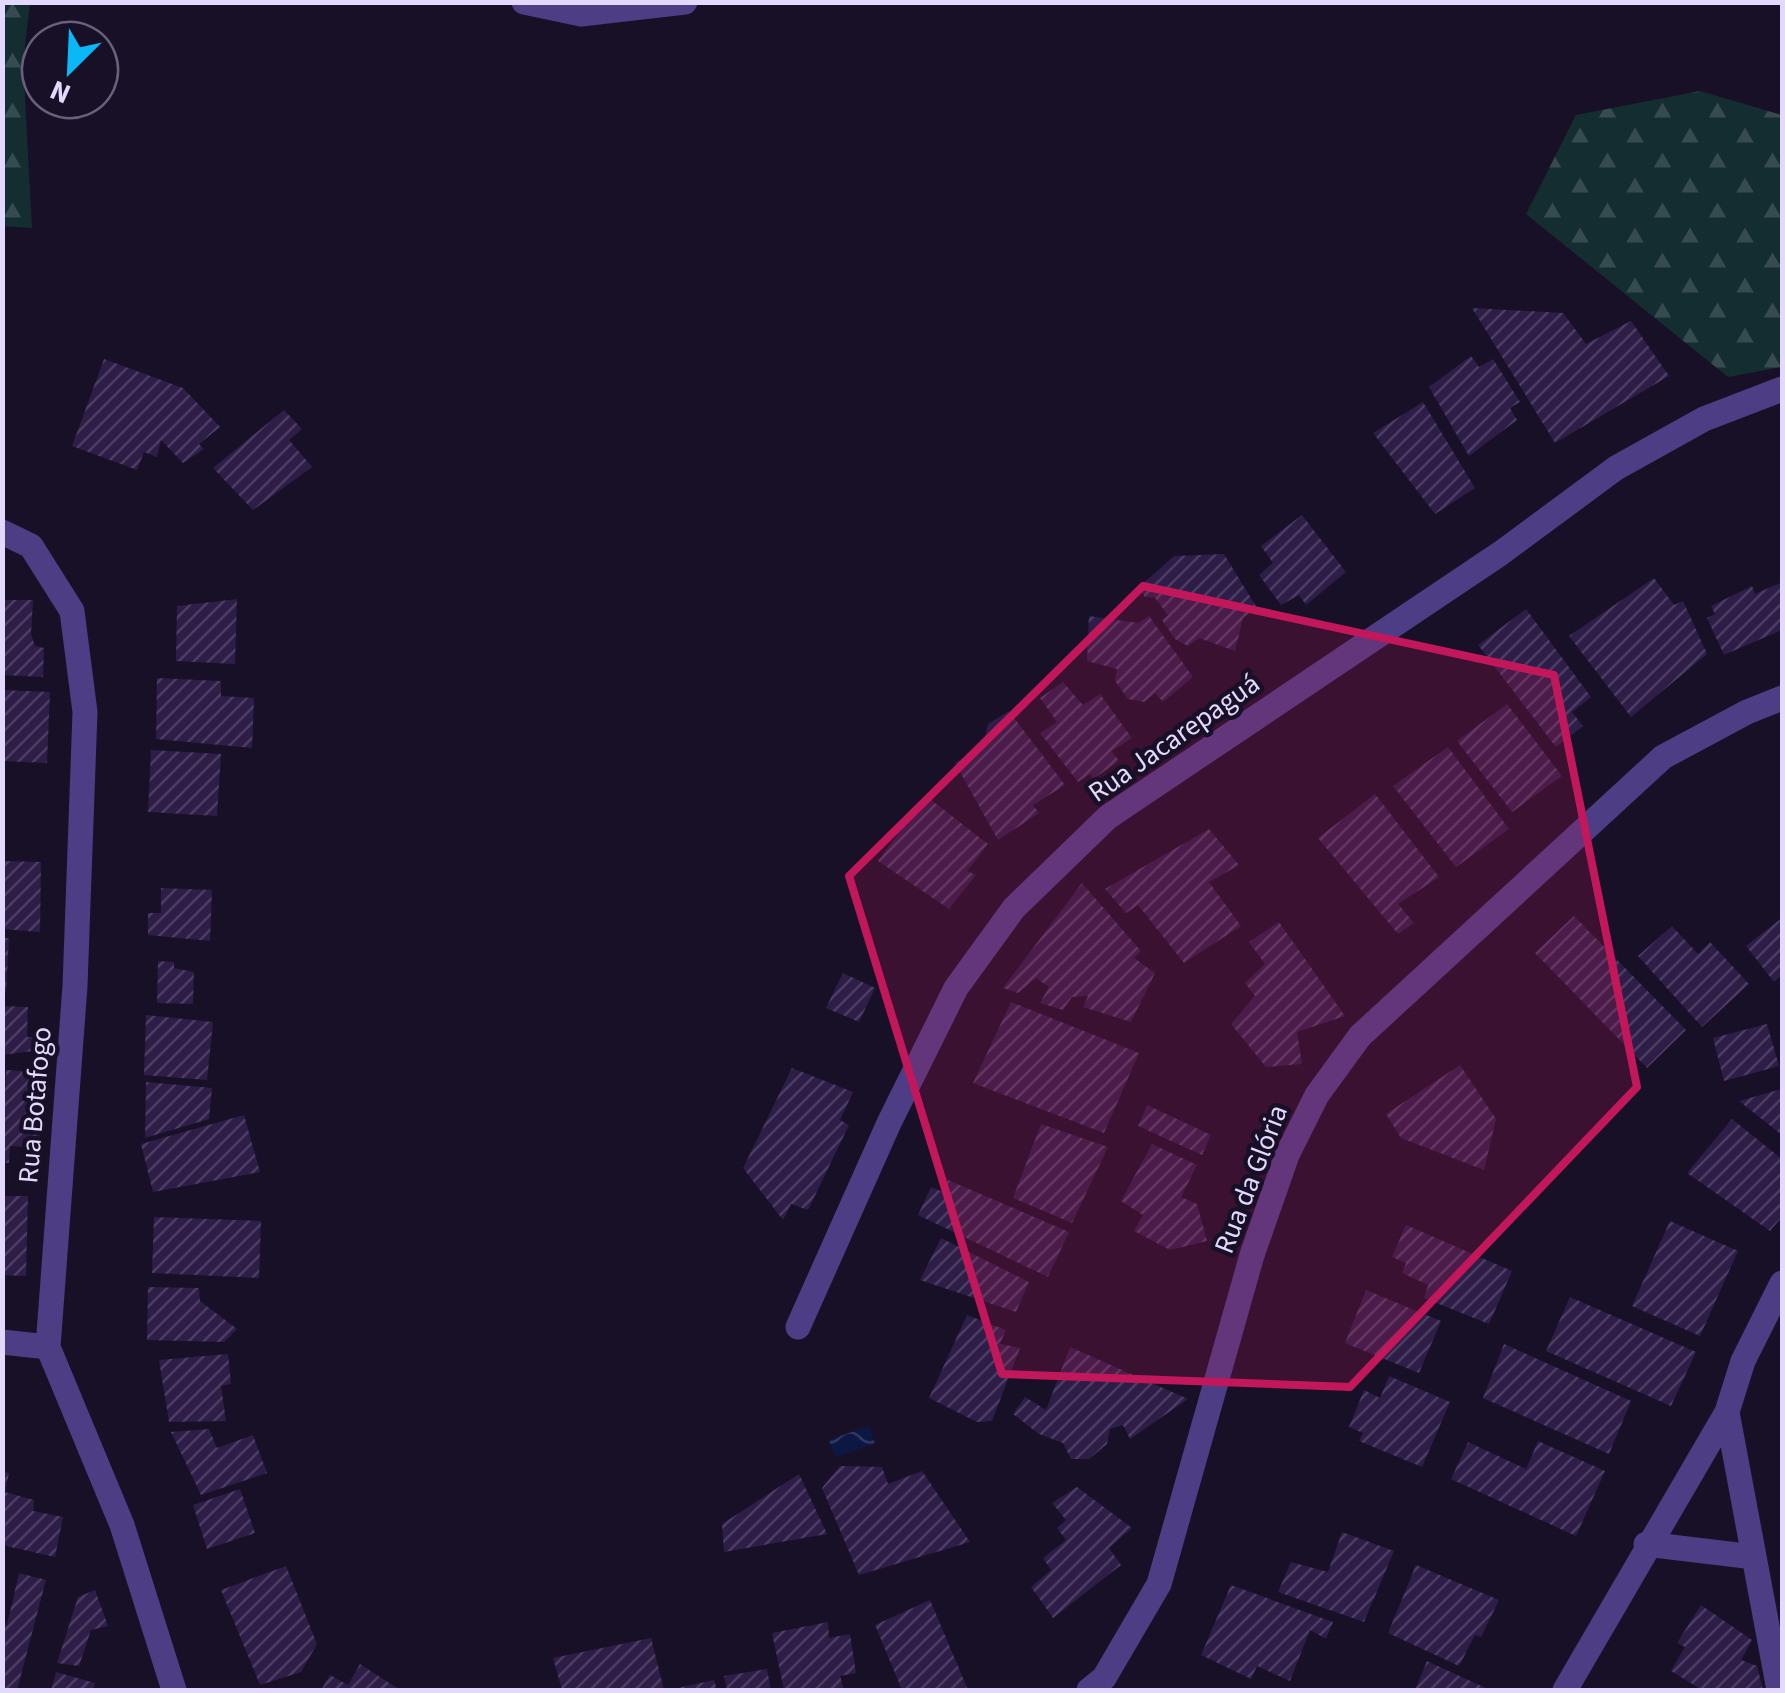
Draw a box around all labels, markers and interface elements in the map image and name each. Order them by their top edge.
north arrow [20,20,120,120]
text: N [44,70,77,114]
street label: Rua Jacarepaguá [1080,664,1268,812]
street label: Rua Botafogo [8,1025,62,1185]
street label: Rua da Glória [1204,1099,1298,1259]

